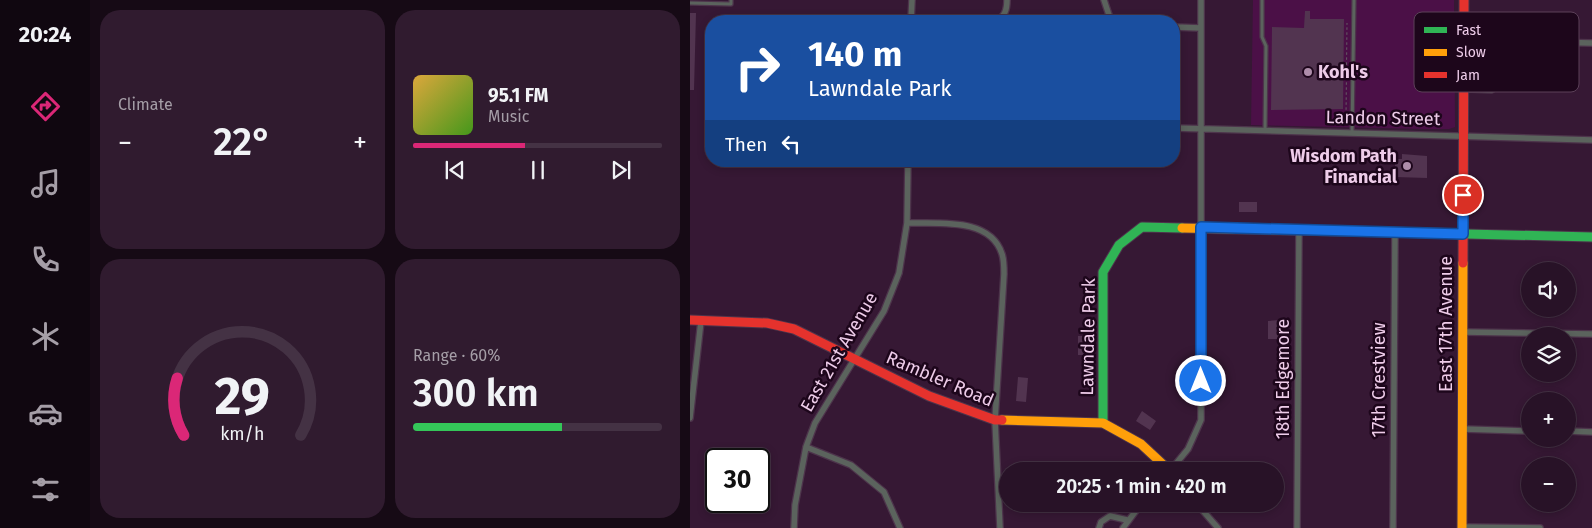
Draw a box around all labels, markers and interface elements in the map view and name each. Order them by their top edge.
legend [1414,12,1579,92]
text: 20:24 [19,21,71,48]
text: Fast [1456,22,1482,39]
text: 140 m [808,33,902,75]
icon: right [725,35,790,100]
text: Slow [1456,44,1486,61]
place label: Kohl's [1318,61,1368,83]
marker: Kohl's [1302,66,1314,78]
text: Jam [1456,67,1480,84]
text: Lawndale Park [808,75,952,102]
text: 95.1 FM [488,84,549,107]
icon: directions [28,89,63,124]
text: Climate [118,95,173,114]
street label: Landon Street [1326,106,1441,130]
text: Music [488,107,529,126]
text: 22° [213,119,272,165]
text: − [118,126,132,159]
text: + [353,126,367,159]
icon: left [777,130,805,158]
text: Then [725,133,767,156]
place label: Wisdom Path Financial [1290,145,1398,188]
icon: previous [441,156,469,184]
icon: pause [524,156,552,184]
icon: next [607,156,635,184]
marker: Wisdom Path Financial [1401,160,1413,172]
icon: music [28,166,63,201]
pin [1442,174,1484,216]
icon: arrive [1449,181,1477,209]
icon: phone [28,242,63,277]
street label: East 17th Avenue [1435,256,1457,392]
map controls [1521,262,1576,512]
button: sound [1521,262,1576,317]
street label: Lawndale Park [1076,277,1100,396]
street label: East 21st Avenue [796,288,882,416]
icon: climate [28,319,63,354]
street label: 18th Edgemore [1272,319,1294,439]
street label: 17th Crestview [1368,322,1390,438]
button: layers [1521,327,1576,382]
text: Range · 60% [413,346,500,365]
street label: Rambler Road [883,346,997,412]
position arrow [1174,354,1226,406]
text: 29 [215,365,270,428]
text: 300 km [413,370,539,416]
button: + [1521,392,1576,447]
icon: car [28,396,63,431]
text: km/h [220,423,265,445]
speed limit sign: 30 [705,448,770,513]
button: − [1521,457,1576,512]
icon: filters [28,472,63,507]
text: 20:25 · 1 min · 420 m [1056,475,1227,498]

